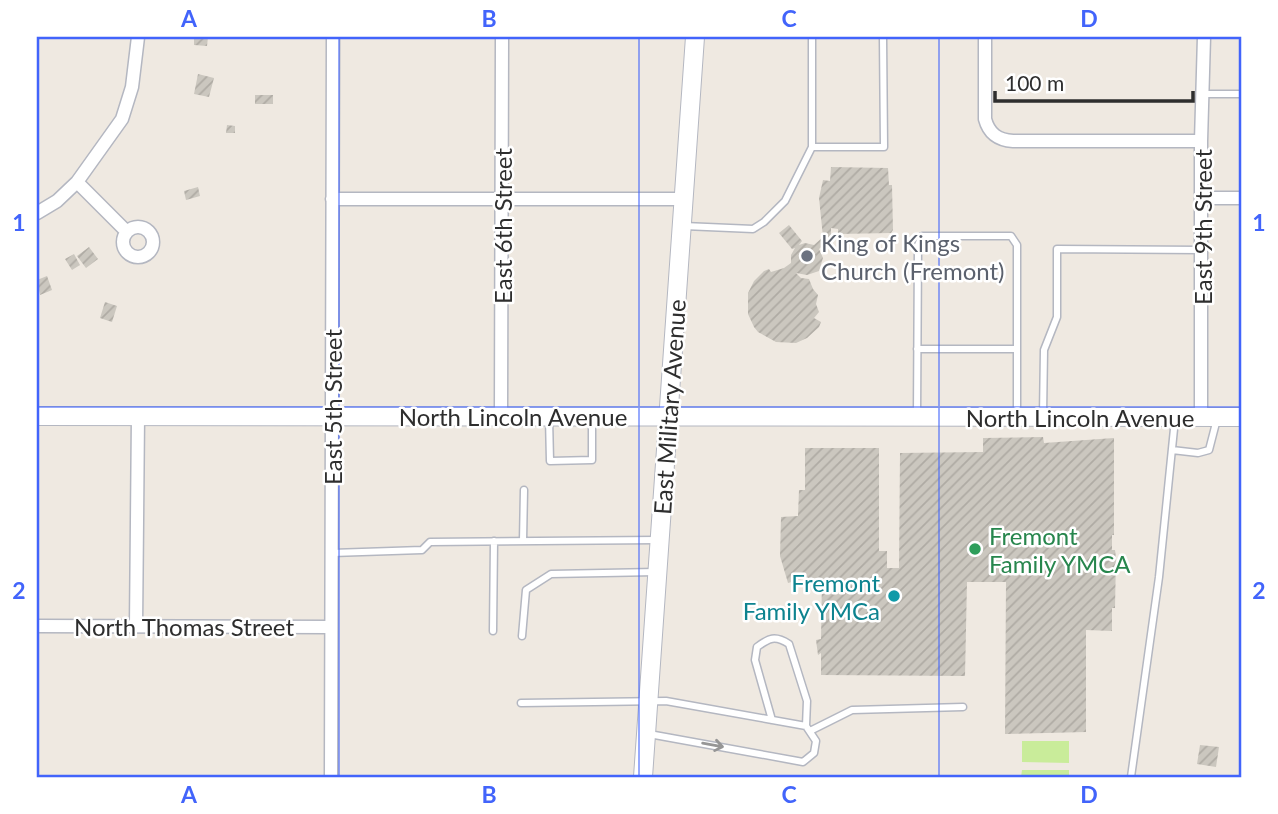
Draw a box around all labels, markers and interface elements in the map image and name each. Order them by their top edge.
text: A [180,4,198,32]
text: B [481,4,497,32]
text: C [781,4,797,32]
text: D [1080,4,1098,32]
scale bar [995,60,1192,104]
text: 100 m [1005,70,1064,95]
street label: East 6th Street [488,148,517,304]
street label: East 9th Street [1188,149,1217,305]
text: 1 [12,208,26,236]
text: 1 [1252,208,1266,236]
place label: King of Kings Church (Fremont) [821,228,1005,285]
marker: King of Kings Church (Fremont) [799,248,815,264]
street label: East Military Avenue [647,298,691,516]
street label: East 5th Street [318,329,347,485]
street label: North Lincoln Avenue [399,402,627,431]
street label: North Lincoln Avenue [966,403,1194,432]
place label: Fremont Family YMCA [989,521,1131,578]
marker: Fremont Family YMCA [967,541,983,557]
place label: Fremont Family YMCa [743,568,880,625]
text: 2 [12,576,26,604]
text: 2 [1252,576,1266,604]
marker: Fremont Family YMCa [886,588,902,604]
street label: North Thomas Street [74,612,294,641]
one-way arrow [701,739,724,753]
text: A [180,780,198,808]
text: B [481,780,497,808]
text: C [781,780,797,808]
text: D [1080,780,1098,808]

